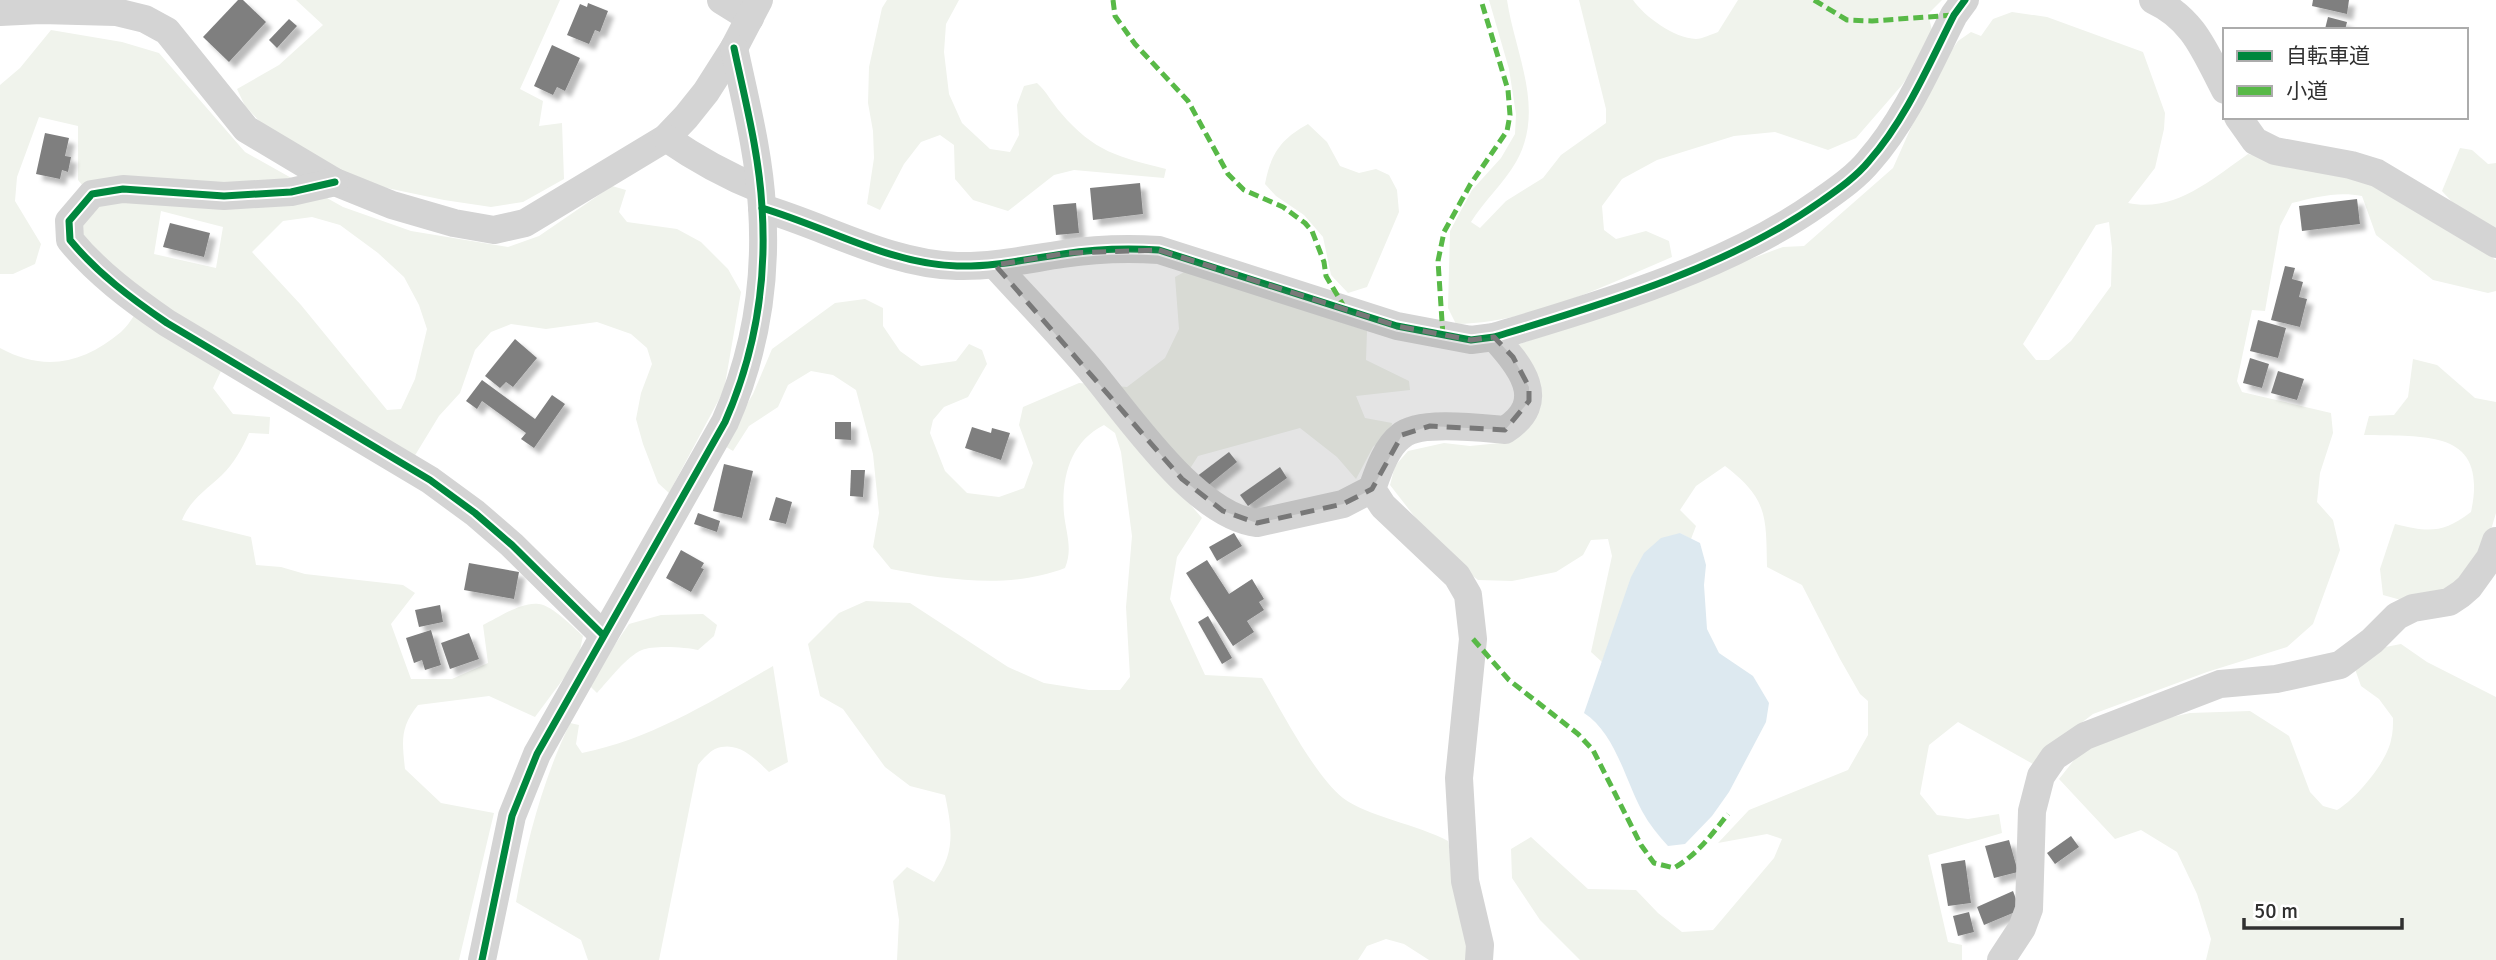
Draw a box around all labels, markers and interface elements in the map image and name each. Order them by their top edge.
legend [2223,28,2468,119]
text: 自転車道 [2286,43,2370,69]
text: 小道 [2286,78,2328,104]
scale bar [2244,886,2402,930]
text: 50 m [2254,898,2298,924]

